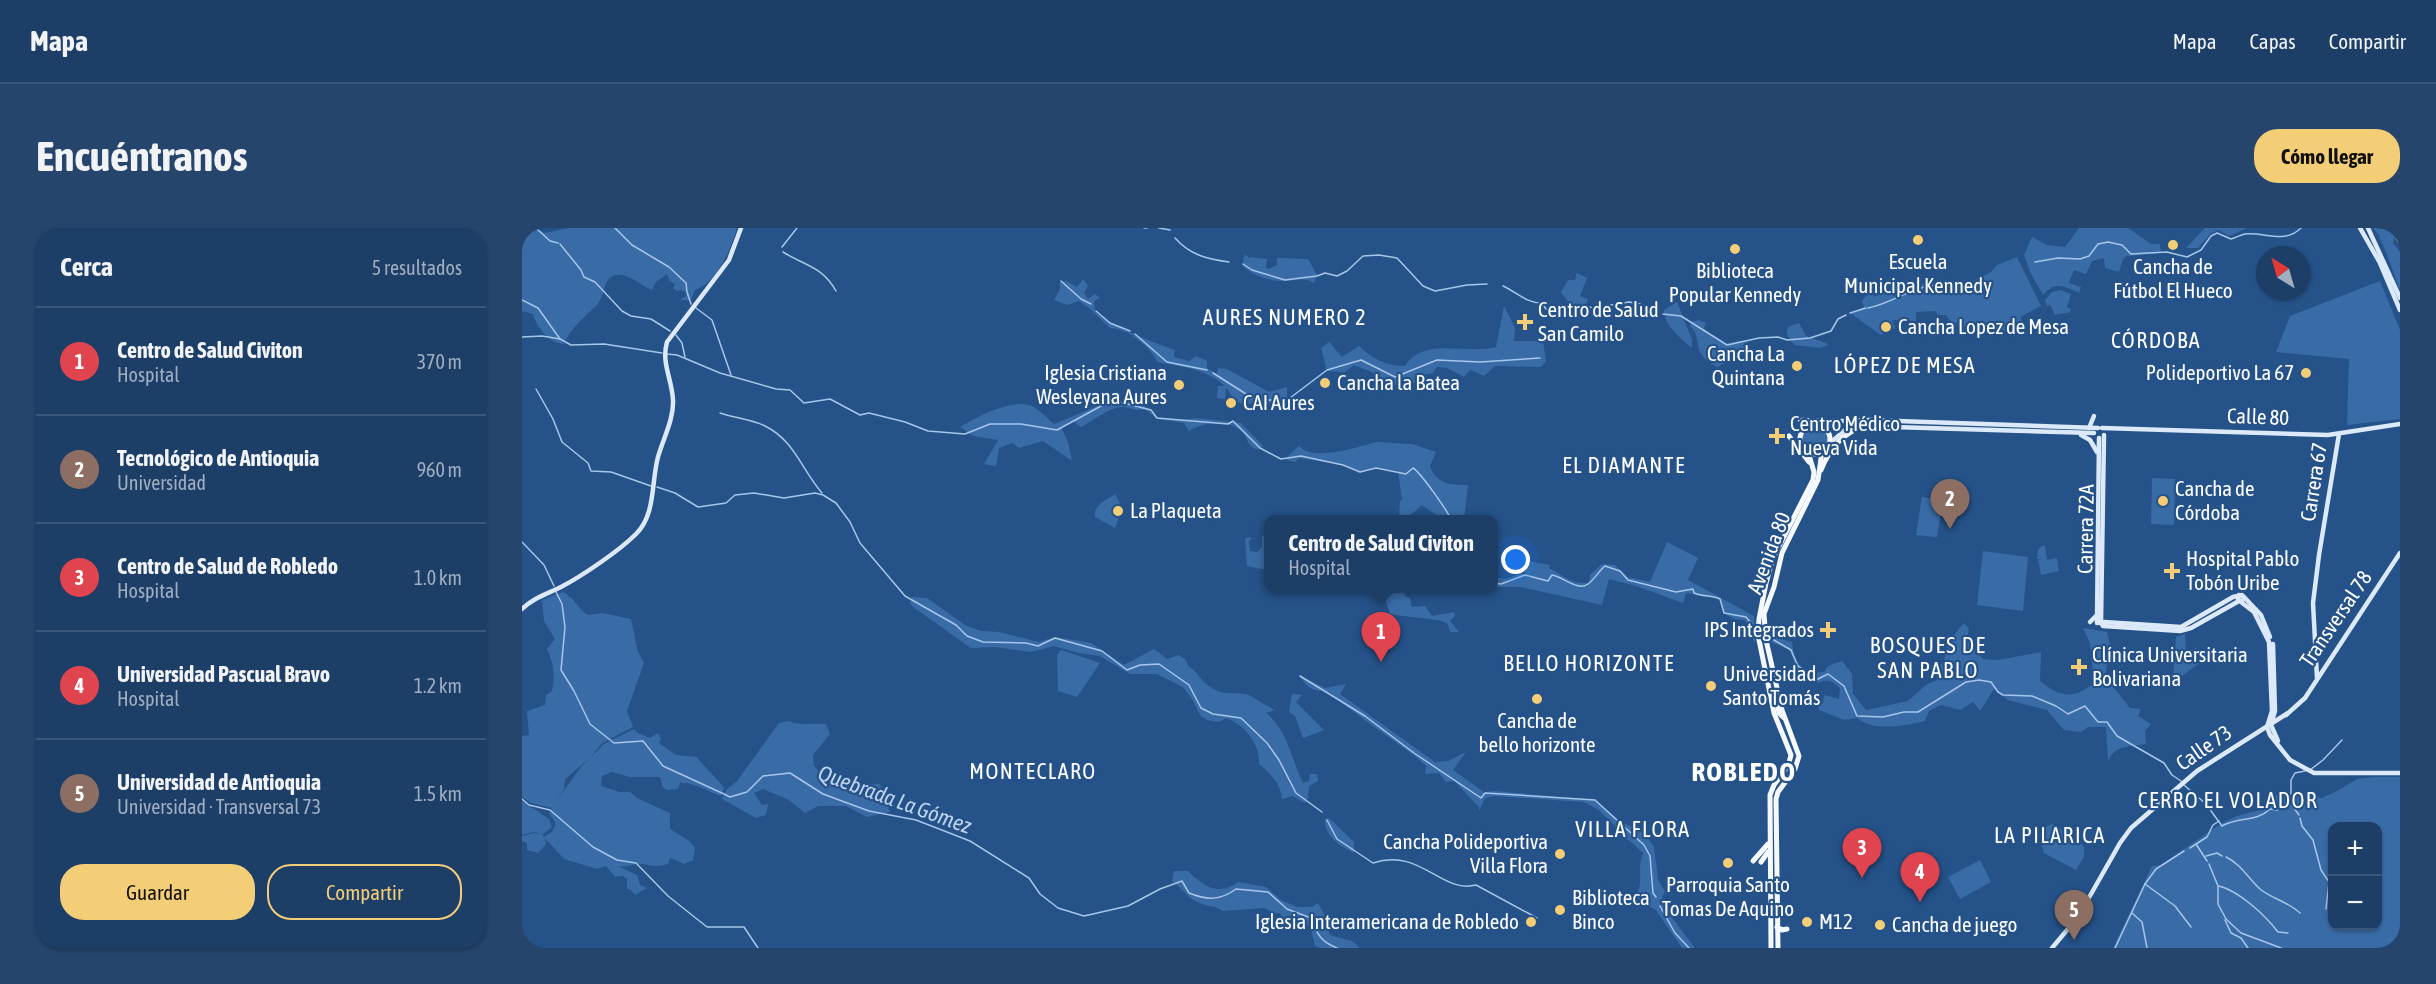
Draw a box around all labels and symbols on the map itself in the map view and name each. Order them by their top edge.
marker: Escuela Municipal Kennedy [1911,233,1925,247]
marker: Cancha de Fútbol El Hueco [2166,238,2180,252]
marker: Biblioteca Popular Kennedy [1728,242,1742,256]
north arrow [2256,246,2310,300]
place label: Escuela Municipal Kennedy [1844,249,1992,297]
place label: Cancha de Fútbol El Hueco [2113,254,2233,302]
place label: Biblioteca Popular Kennedy [1669,258,1801,306]
place label: Centro de Salud San Camilo [1538,297,1659,345]
district label: AURES NUMERO 2 [1203,304,1367,330]
marker: Centro de Salud San Camilo [1516,313,1534,331]
place label: Cancha Lopez de Mesa [1898,314,2069,338]
marker: Cancha Lopez de Mesa [1879,320,1893,334]
district label: CÓRDOBA [2111,327,2201,353]
place label: Cancha La Quintana [1707,341,1785,389]
district label: LÓPEZ DE MESA [1834,352,1976,378]
marker: Cancha La Quintana [1790,359,1804,373]
place label: Iglesia Cristiana Wesleyana Aures [1036,360,1167,408]
place label: Polideportivo La 67 [2146,360,2294,384]
marker: Polideportivo La 67 [2299,366,2313,380]
place label: Cancha la Batea [1337,370,1460,394]
marker: Cancha la Batea [1318,376,1332,390]
marker: Iglesia Cristiana Wesleyana Aures [1172,378,1186,392]
place label: CAI Aures [1243,390,1315,414]
marker: CAI Aures [1224,396,1238,410]
street label: Calle 80 [2226,403,2290,429]
place label: Centro Médico Nueva Vida [1790,411,1900,459]
marker: Centro Médico Nueva Vida [1768,427,1786,445]
street label: Carrera 67 [2295,441,2331,523]
district label: EL DIAMANTE [1562,452,1686,478]
place label: Cancha de Córdoba [2175,476,2255,524]
pin: 2 [1930,480,1970,529]
street label: Carrera 72A [2072,483,2098,574]
marker: Cancha de Córdoba [2156,494,2170,508]
place label: La Plaqueta [1130,498,1222,522]
marker: La Plaqueta [1111,504,1125,518]
street label: Avenida 80 [1742,508,1795,597]
your location [1501,545,1530,574]
place label: Hospital Pablo Tobón Uribe [2186,546,2299,594]
marker: Hospital Pablo Tobón Uribe [2163,562,2181,580]
street label: Transversal 78 [2294,566,2376,671]
pin: 1 [1362,612,1400,662]
place label: IPS Integrados [1704,617,1814,641]
marker: IPS Integrados [1819,621,1837,639]
district label: BOSQUES DE SAN PABLO [1870,632,1986,683]
place label: Clínica Universitaria Bolivariana [2092,642,2248,690]
district label: BELLO HORIZONTE [1503,650,1675,676]
marker: Clínica Universitaria Bolivariana [2070,658,2088,676]
place label: Universidad Santo Tomás [1723,661,1820,709]
marker: Universidad Santo Tomás [1704,679,1718,693]
marker: Cancha de bello horizonte [1530,692,1544,706]
place label: Cancha de bello horizonte [1478,708,1596,756]
street label: Calle 73 [2171,719,2236,775]
district label: ROBLEDO [1691,756,1797,787]
district label: MONTECLARO [969,758,1097,784]
water label: Quebrada La Gómez [815,759,976,839]
district label: CERRO EL VOLADOR [2138,787,2318,813]
district label: VILLA FLORA [1575,816,1691,842]
district label: LA PILARICA [1994,822,2106,848]
pin: 3 [1842,828,1882,878]
place label: Cancha Polideportiva Villa Flora [1383,829,1548,877]
marker: Cancha Polideportiva Villa Flora [1553,847,1567,861]
pin: 4 [1900,852,1940,902]
marker: Parroquia Santo Tomas De Aquino [1721,856,1735,870]
place label: Parroquia Santo Tomas De Aquino [1662,872,1794,920]
place label: Biblioteca Binco [1572,885,1650,933]
pin: 5 [2054,890,2094,940]
marker: Biblioteca Binco [1553,903,1567,917]
place label: Iglesia Interamericana de Robledo [1255,909,1519,933]
place label: M12 [1819,909,1853,933]
place label: Cancha de juego [1892,912,2017,936]
marker: Iglesia Interamericana de Robledo [1524,915,1538,929]
marker: M12 [1800,915,1814,929]
marker: Cancha de juego [1873,918,1887,932]

